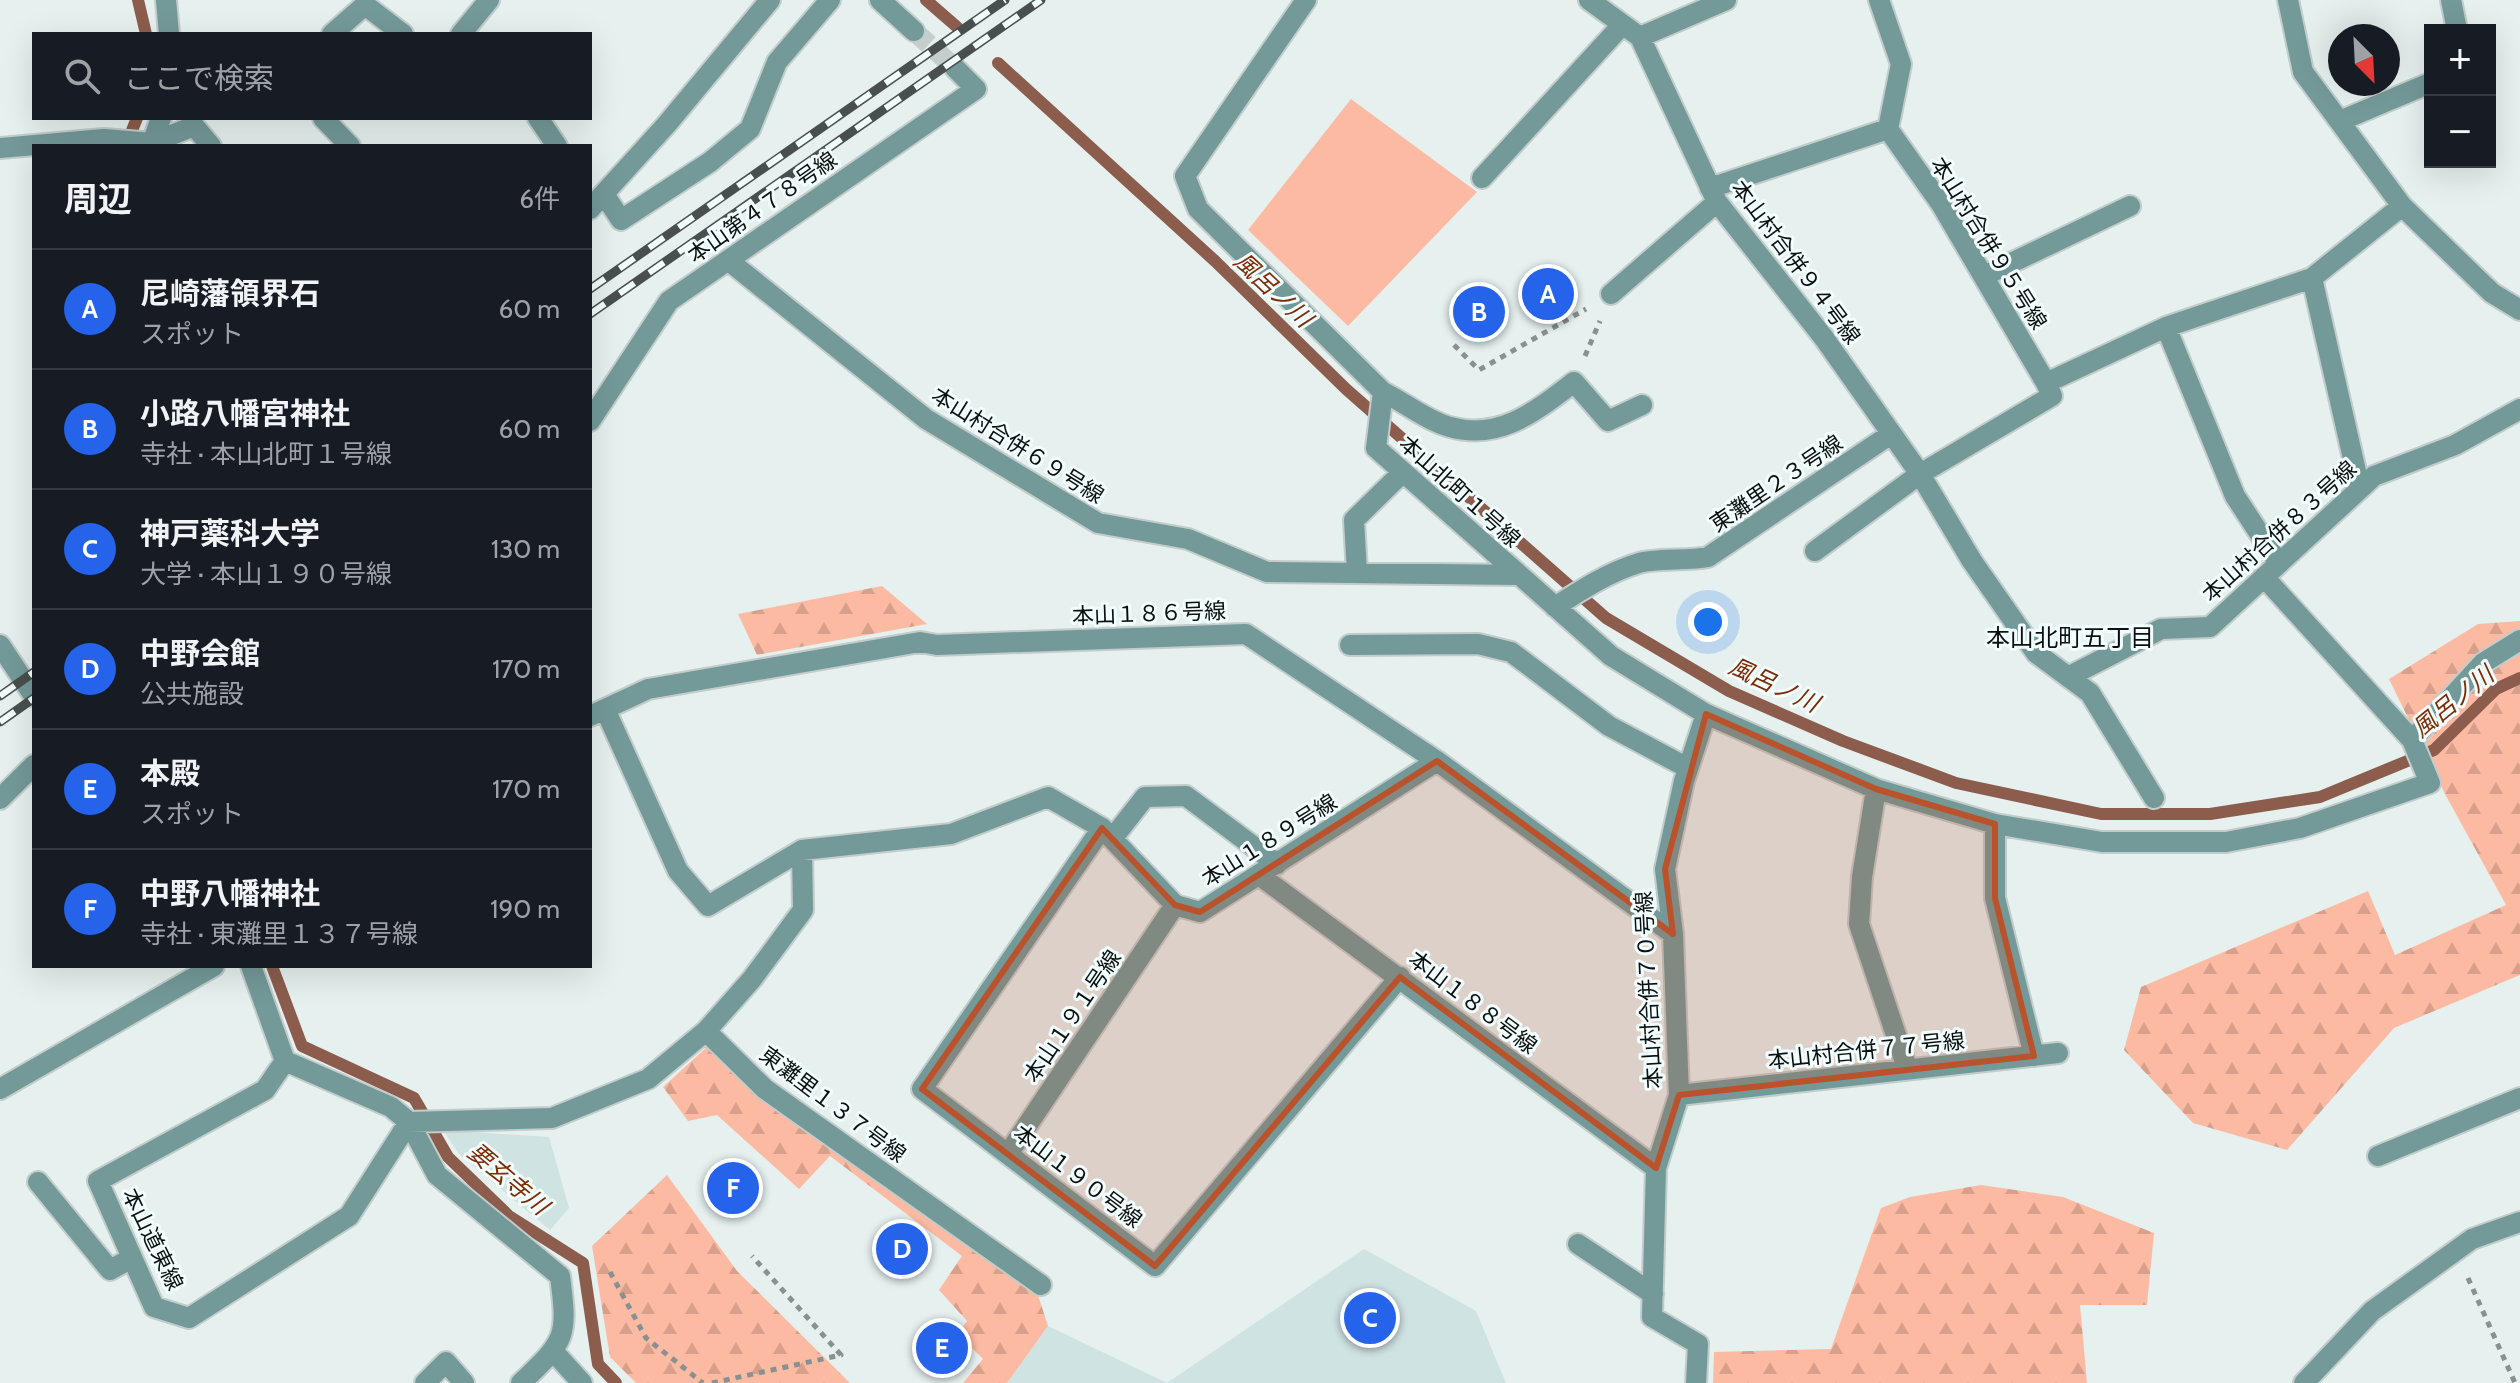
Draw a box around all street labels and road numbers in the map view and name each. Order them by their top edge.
street label: 本山第４７８号線 [682,146,842,269]
street label: 本山村合併９５号線 [1925,152,2052,334]
street label: 本山村合併９４号線 [1725,175,1866,349]
street label: 本山村合併６９号線 [927,382,1109,509]
street label: 東灘里２３号線 [1705,429,1848,538]
street label: 本山北町１号線 [1393,430,1526,553]
street label: 本山村合併８３号線 [2197,455,2362,608]
street label: 本山１８６号線 [1072,597,1226,630]
street label: 本山１８９号線 [1197,788,1342,893]
street label: 本山村合併７０号線 [1630,890,1667,1090]
street label: 本山１９１号線 [1018,945,1127,1088]
street label: 本山１８８号線 [1403,945,1542,1060]
street label: 本山村合併７７号線 [1766,1027,1966,1074]
street label: 東灘里１３７号線 [754,1041,911,1168]
street label: 本山１９０号線 [1008,1119,1147,1234]
street label: 本山道東線 [116,1184,189,1295]

